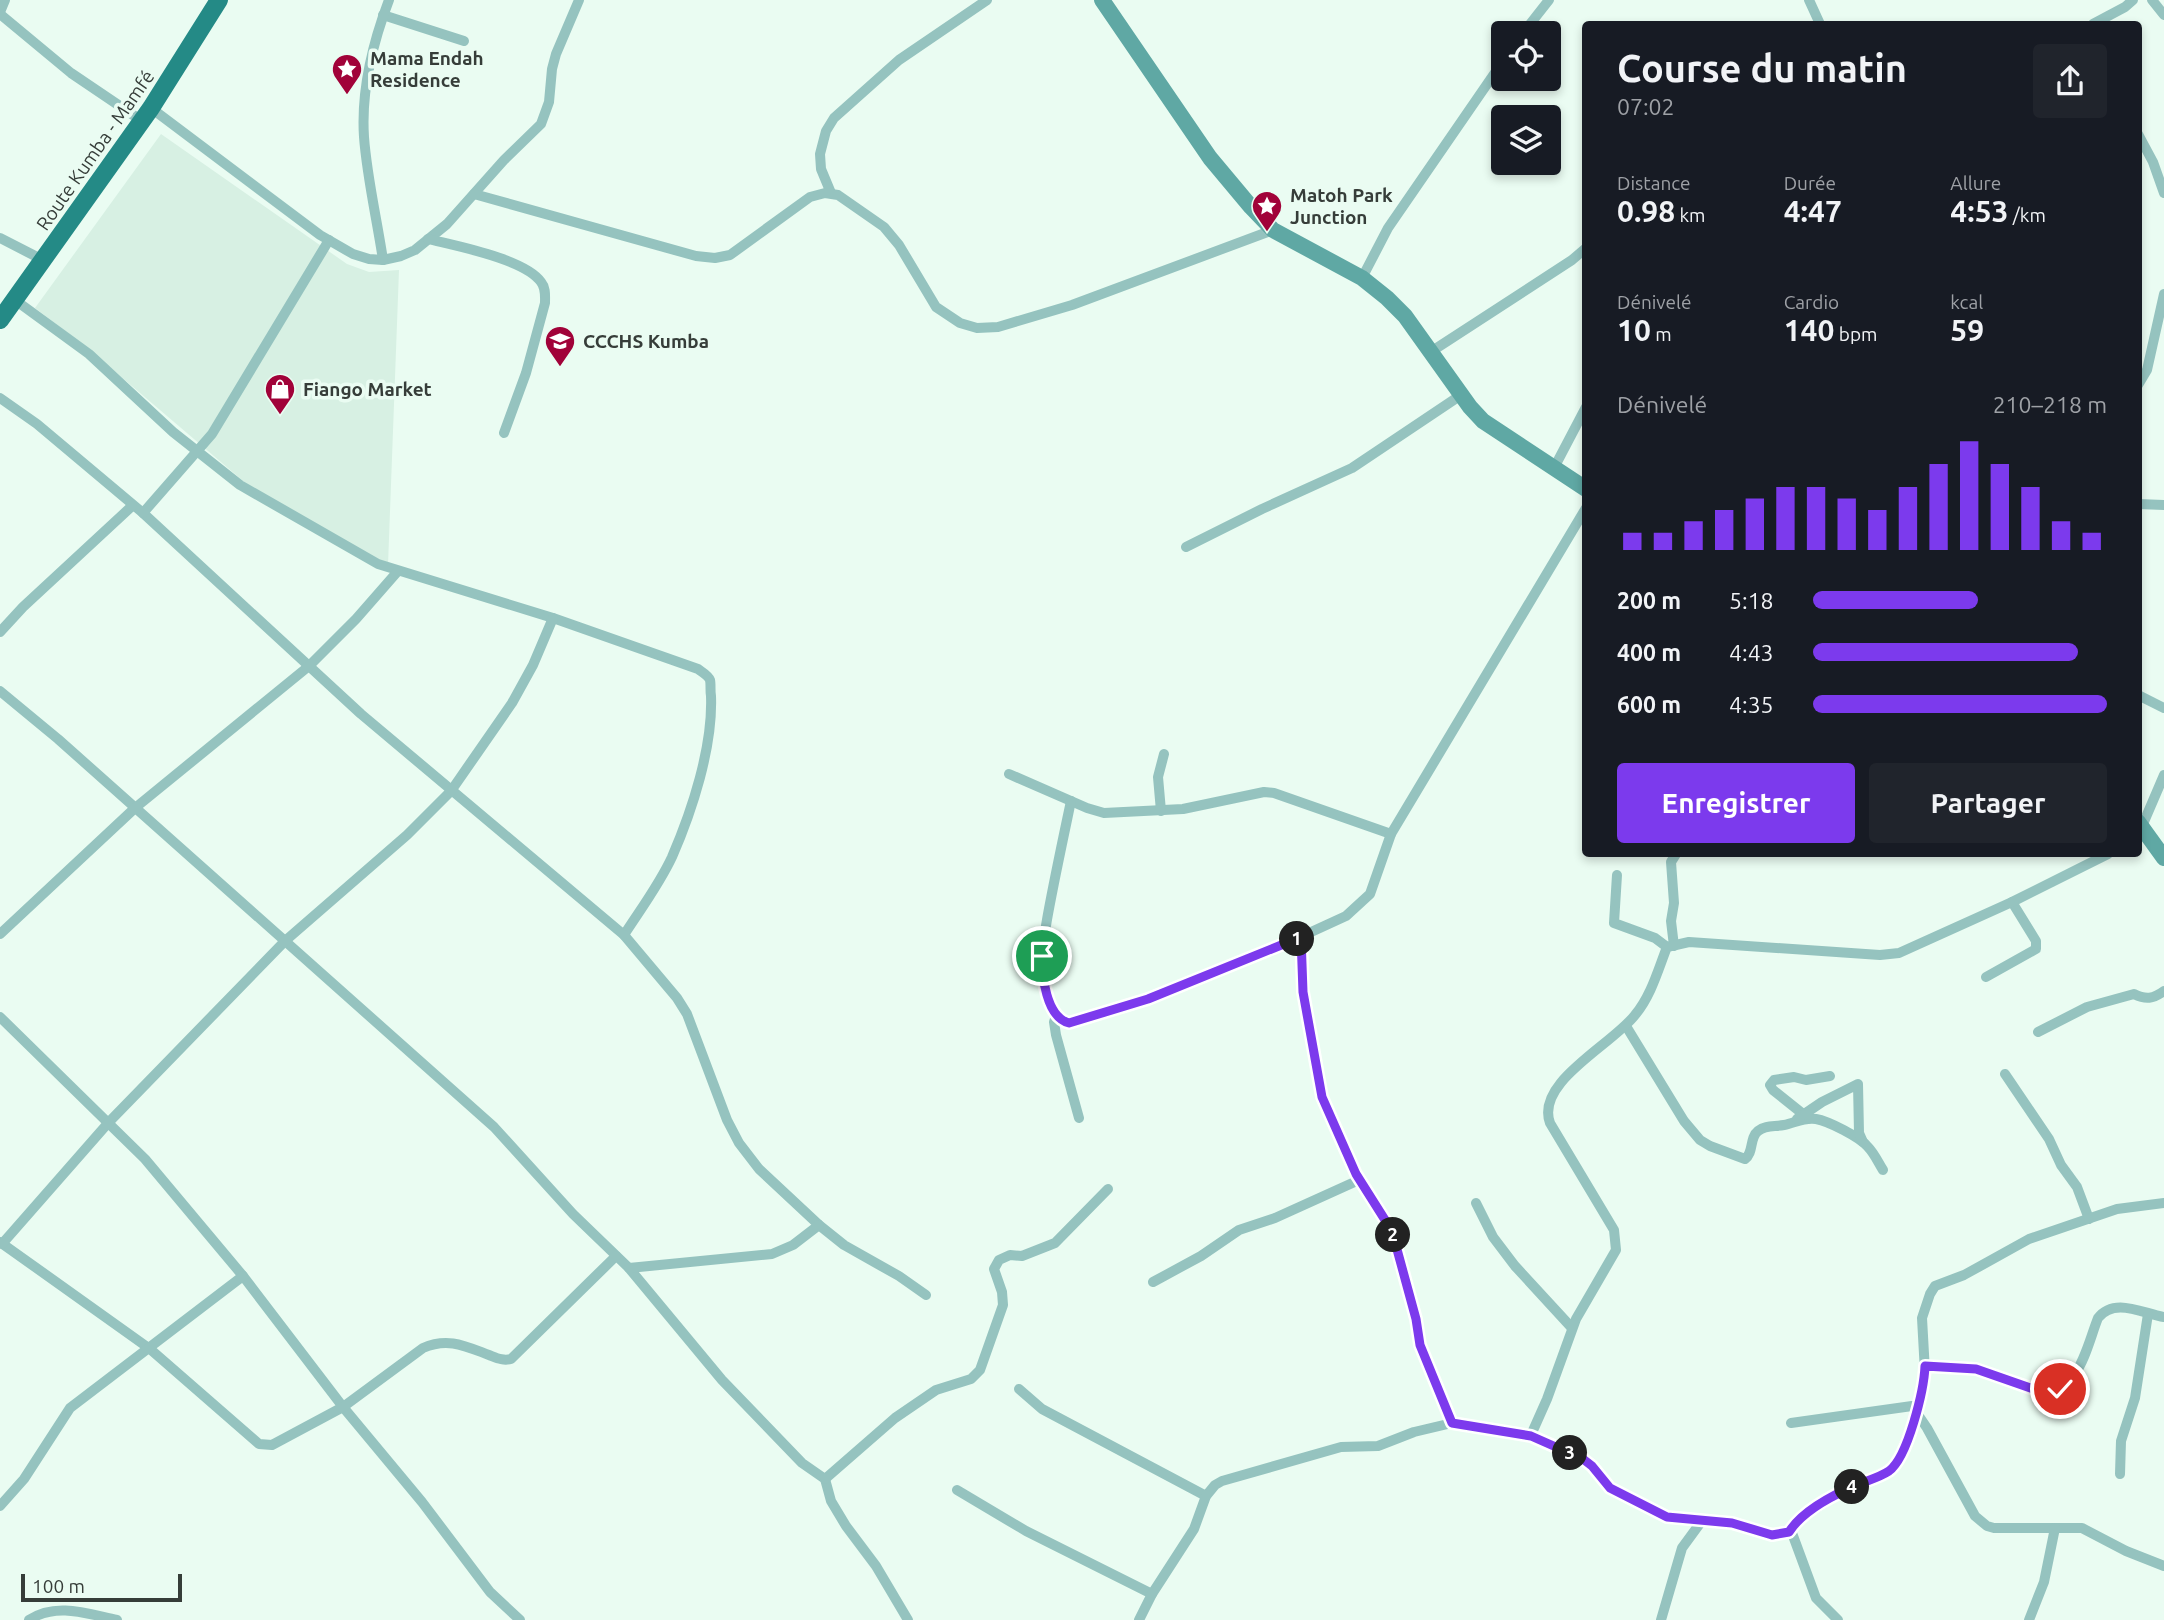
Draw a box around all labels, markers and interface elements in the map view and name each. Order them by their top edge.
map controls [1491,21,1561,175]
button: locate [1491,21,1561,91]
button: share [2033,44,2107,118]
place label: Mama Endah Residence [370,47,484,91]
text: Course du matin [1617,47,1907,89]
place icon: Mama Endah Residence [330,52,364,96]
street label: Route Kumba - Mamfé [31,66,159,234]
text: 07:02 [1617,94,1675,119]
button: layers [1491,105,1561,175]
text: Distance [1617,172,1691,194]
text: Durée [1784,172,1836,194]
text: Allure [1950,172,2001,194]
place label: Matoh Park Junction [1290,184,1393,228]
place icon: Matoh Park Junction [1250,189,1284,233]
text: 0.98 [1617,194,1675,228]
text: 4:47 [1784,194,1842,228]
text: 4:53 [1950,194,2008,228]
text: km [1675,204,1705,226]
text: /km [2008,204,2046,226]
text: Dénivelé [1617,291,1692,313]
text: Cardio [1784,291,1839,313]
text: kcal [1950,291,1983,313]
text: 10 [1617,313,1651,347]
text: 140 [1784,313,1834,347]
text: 59 [1950,313,1984,347]
text: m [1651,323,1672,345]
text: bpm [1834,323,1877,345]
school or university icon: CCCHS Kumba [543,324,577,368]
place label: CCCHS Kumba [583,330,709,352]
shop icon: Fiango Market [263,372,297,416]
place label: Fiango Market [303,378,432,400]
text: Dénivelé [1617,392,1707,417]
text: 210–218 m [1993,392,2107,417]
text: 200 m [1617,588,1681,613]
text: 5:18 [1729,588,1774,613]
text: 400 m [1617,640,1681,665]
text: 4:43 [1729,640,1774,665]
text: 600 m [1617,692,1681,717]
text: 4:35 [1729,692,1774,717]
button: Enregistrer [1617,763,1855,843]
button: Partager [1869,763,2107,843]
pin: 1 [1280,922,1314,956]
pin [1012,926,1072,986]
text: 1 [1291,927,1302,949]
icon: arrive [1023,937,1061,975]
pin: 2 [1376,1218,1410,1252]
text: 2 [1387,1223,1398,1245]
pin [2030,1359,2090,1419]
icon: check [2041,1370,2079,1408]
pin: 3 [1552,1436,1588,1470]
text: 3 [1564,1441,1575,1463]
pin: 4 [1834,1470,1870,1504]
text: 4 [1846,1475,1857,1497]
scale bar [21,1571,182,1603]
text: 100 m [32,1575,85,1597]

